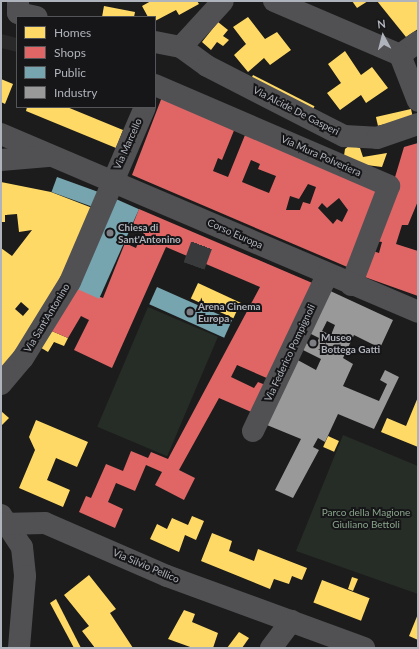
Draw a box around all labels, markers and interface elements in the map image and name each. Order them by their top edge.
legend [16,16,156,108]
north arrow [363,16,403,56]
text: N [376,17,386,31]
text: Homes [54,25,91,40]
text: Shops [54,45,86,60]
text: Public [54,65,86,80]
street label: Via Alcide De Gasperi [251,84,341,138]
text: Industry [54,85,97,100]
street label: Via Marcello [111,117,145,171]
street label: Via Mura Polveriera [279,133,363,179]
street label: Corso Europa [206,216,264,252]
place label: Chiesa di Sant'Antonino [118,221,181,244]
marker: Chiesa di Sant'Antonino [105,228,115,238]
street label: Via Sant'Antonino [22,281,72,355]
place label: Arena Cinema Europa [198,300,261,324]
street label: Via Federico Pompignoli [262,302,318,404]
marker: Arena Cinema Europa [185,307,195,317]
place label: Museo Bottega Gatti [321,331,380,354]
marker: Museo Bottega Gatti [308,338,318,348]
park label: Parco della Magione Giuliano Bettoli [322,506,410,530]
street label: Via Silvio Pellico [111,547,181,585]

